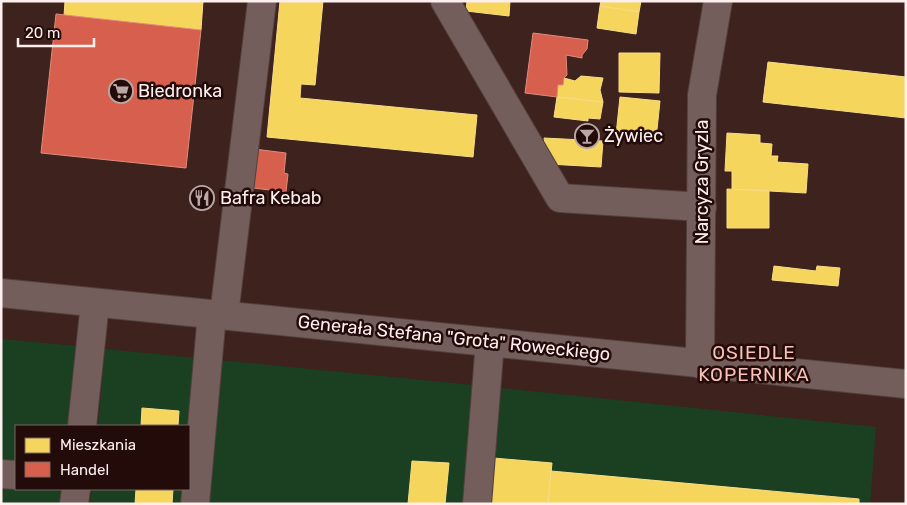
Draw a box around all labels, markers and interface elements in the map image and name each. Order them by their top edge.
scale bar [18,15,94,47]
text: 20 m [25,24,60,42]
supermarket icon: Biedronka [108,78,134,104]
place label: Biedronka [138,80,222,102]
street label: Narcyza Gryzla [691,120,713,244]
bar icon: Żywiec [574,123,600,149]
place label: Żywiec [604,125,663,147]
restaurant icon: Bafra Kebab [189,185,215,211]
place label: Bafra Kebab [220,187,322,209]
street label: Generała Stefana "Grota" Roweckiego [297,311,611,365]
district label: OSIEDLE KOPERNIKA [698,341,810,386]
legend [15,425,190,490]
text: Mieszkania [60,436,136,454]
text: Handel [60,461,109,479]

